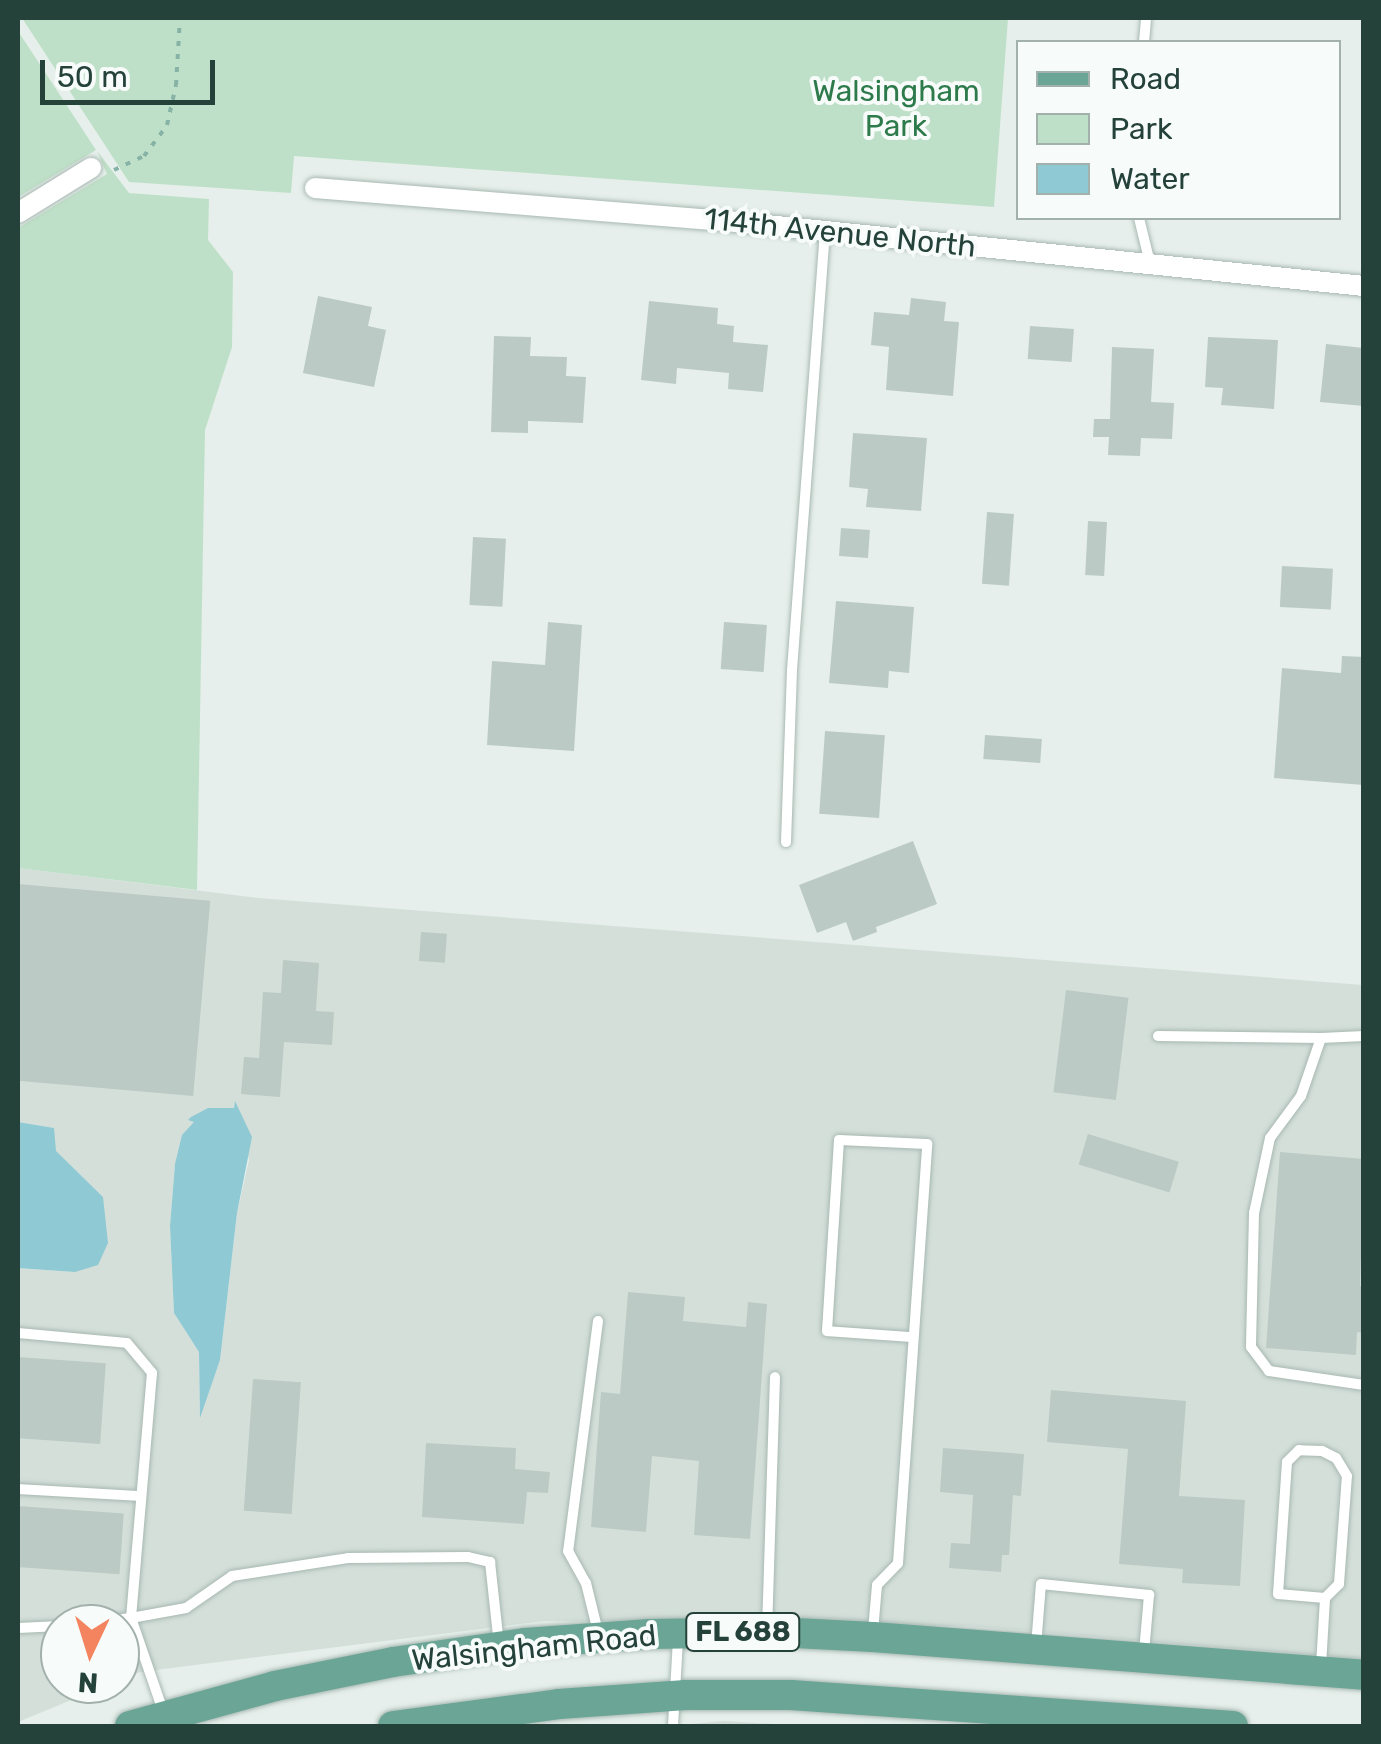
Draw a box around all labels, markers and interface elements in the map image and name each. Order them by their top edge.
scale bar [45,40,220,102]
legend [1016,40,1341,220]
text: 50 m [57,59,128,95]
text: Road [1110,61,1181,97]
park label: Walsingham Park [812,73,980,144]
text: Park [1110,111,1172,147]
text: Water [1110,161,1190,197]
street label: 114th Avenue North [702,201,978,265]
north arrow [40,1604,140,1704]
road number: FL 688 [683,1609,803,1655]
street label: Walsingham Road [410,1617,658,1679]
text: N [77,1665,99,1700]

